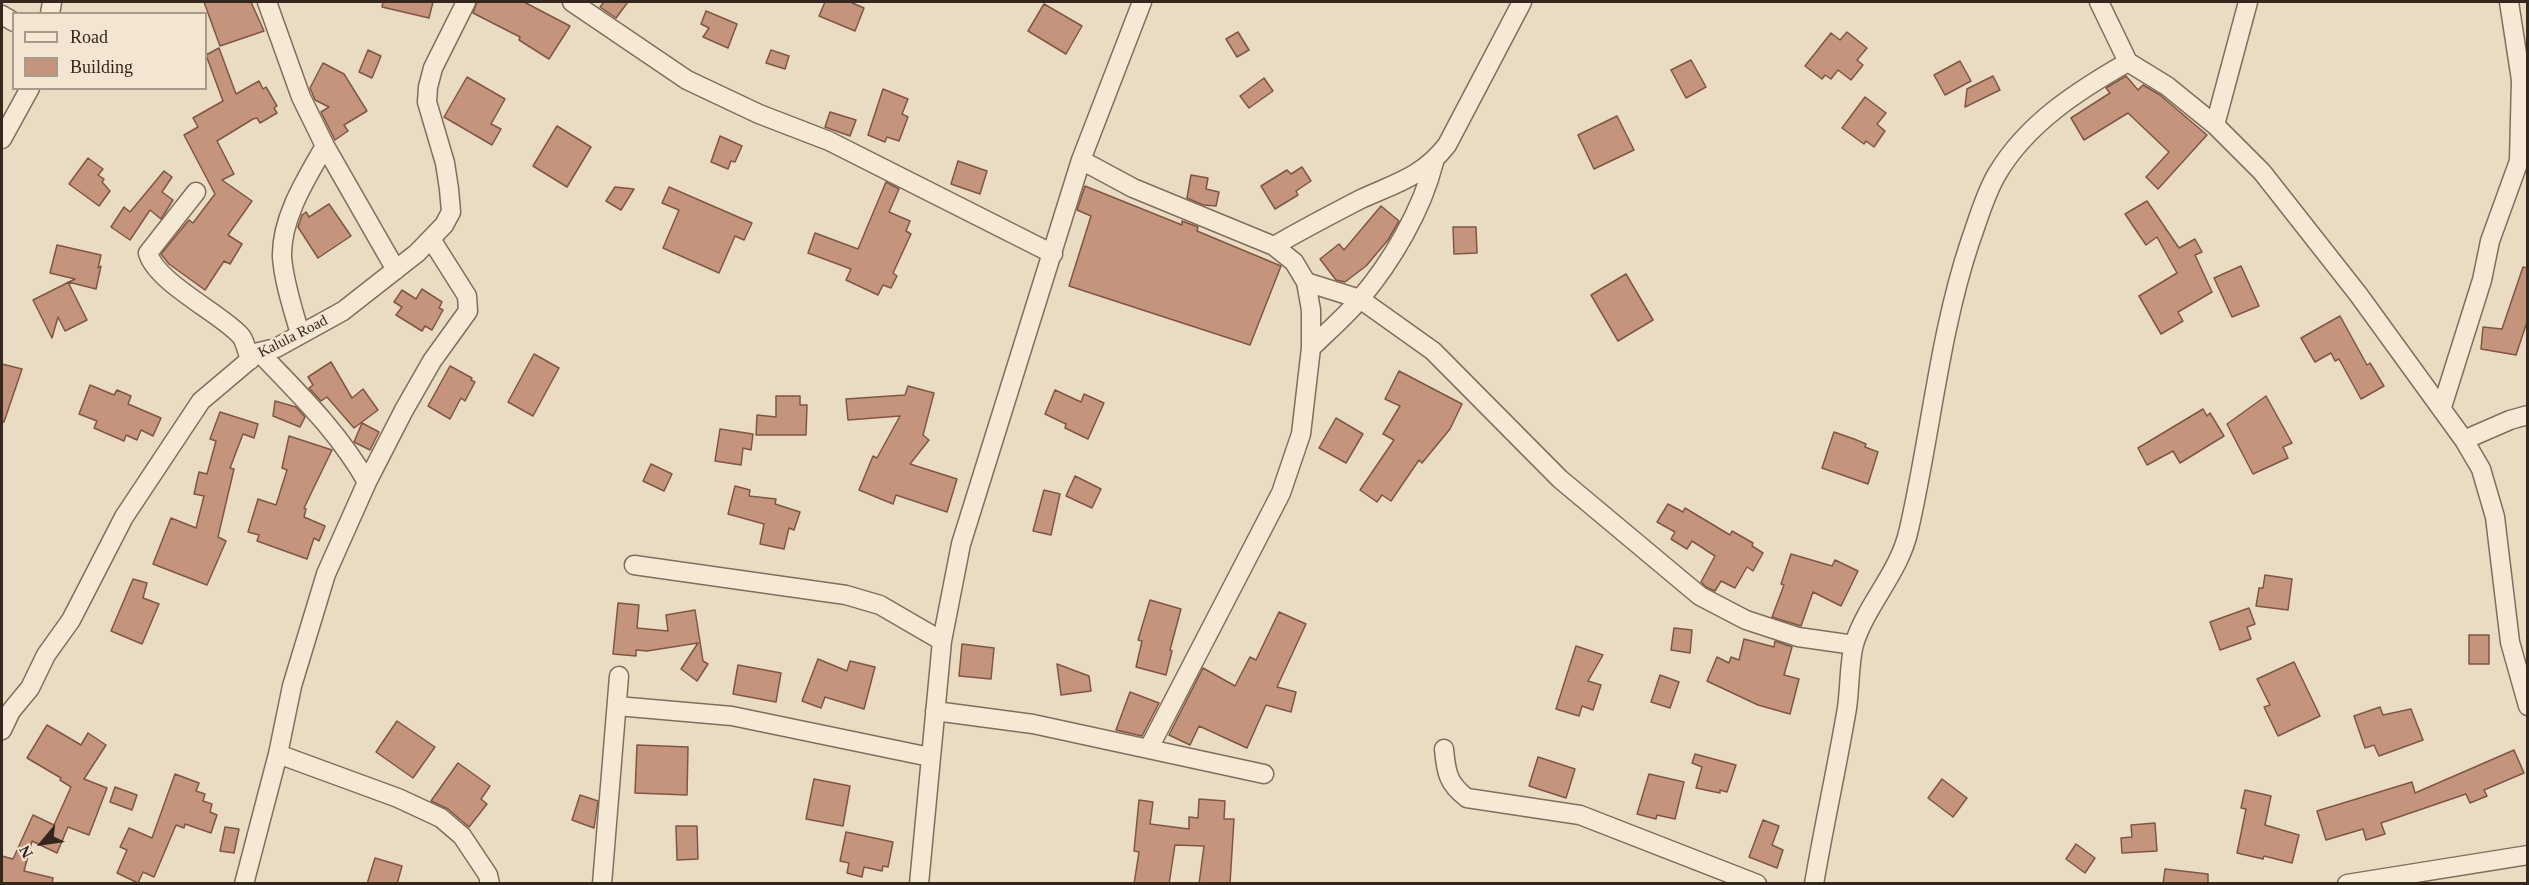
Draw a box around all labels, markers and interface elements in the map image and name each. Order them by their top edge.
legend [12,12,207,90]
text: Road [70,27,108,47]
text: Building [70,57,133,77]
street label: Kalula Road [255,312,331,362]
north arrow [12,813,72,873]
text: N [16,843,36,861]

